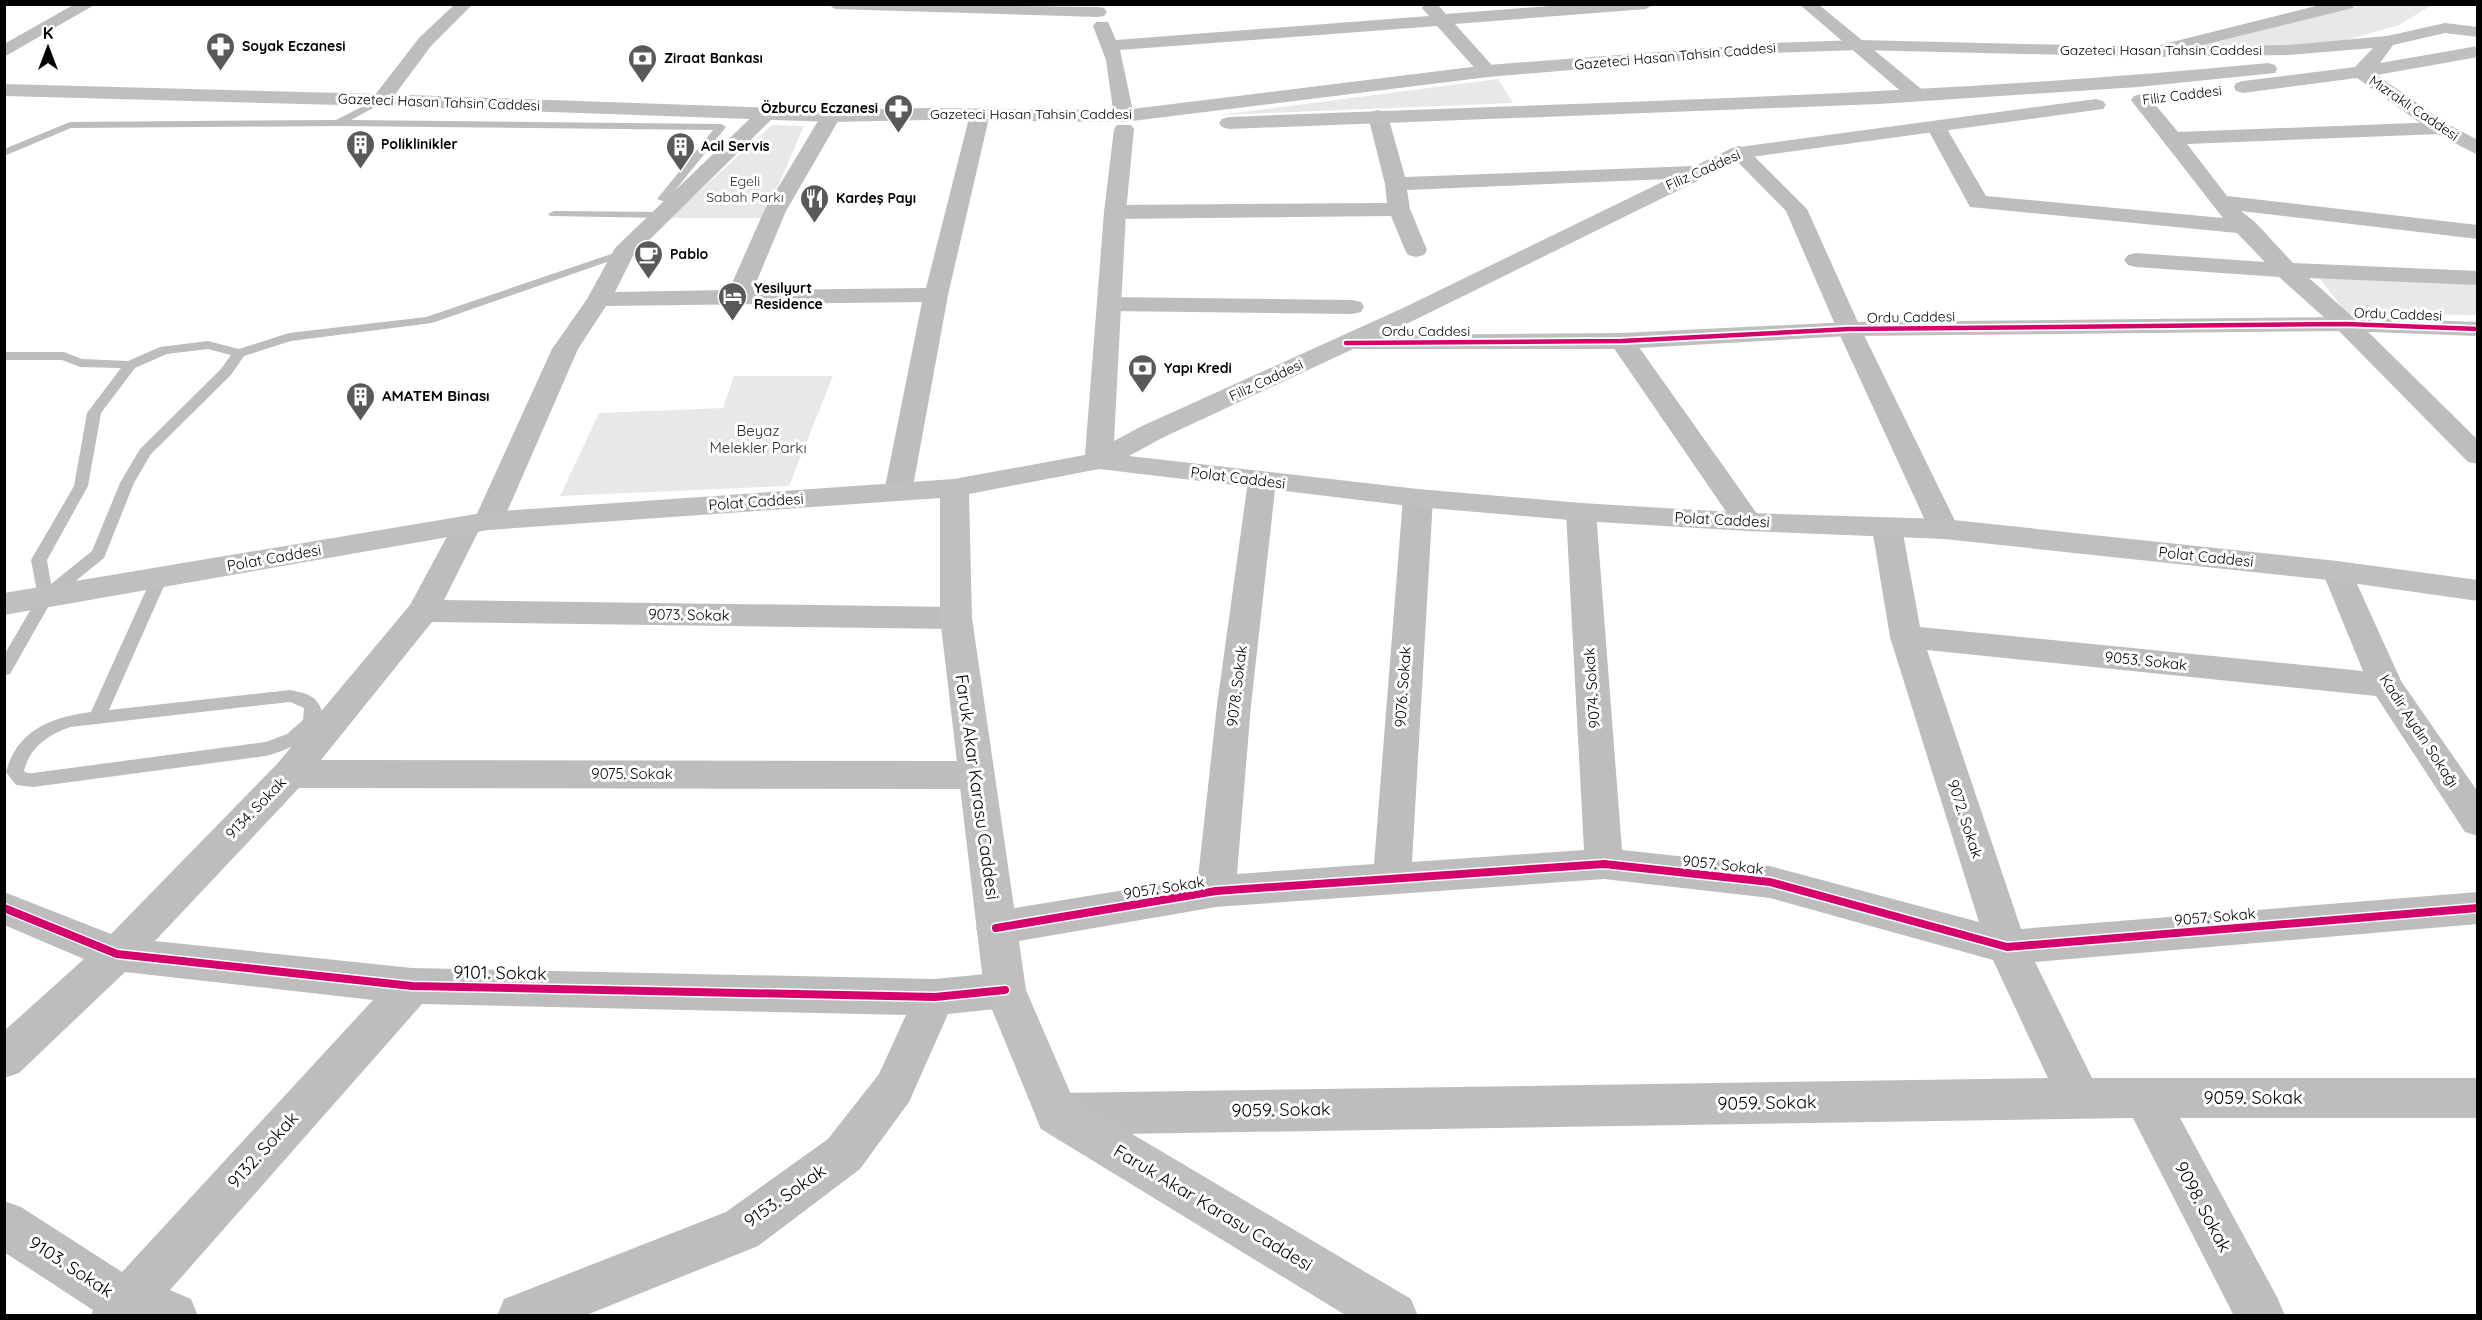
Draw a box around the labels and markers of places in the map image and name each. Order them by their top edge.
pharmacy icon: Soyak Eczanesi [205,30,237,72]
place label: Soyak Eczanesi [242,37,345,55]
bank icon: Ziraat Bankası [627,42,659,84]
place label: Ziraat Bankası [664,49,763,67]
pharmacy icon: Özburcu Eczanesi [883,92,915,134]
place label: Özburcu Eczanesi [761,99,878,117]
building icon: Poliklinikler [344,128,376,170]
building icon: Acil Servis [664,130,696,172]
place label: Poliklinikler [381,135,458,153]
place label: Acil Servis [701,137,770,155]
restaurant icon: Kardeş Payı [799,182,831,224]
place label: Kardeş Payı [836,189,916,207]
cafe icon: Pablo [633,238,665,280]
place label: Pablo [670,245,709,263]
place label: Yesilyurt Residence [754,279,823,313]
hotel icon: Yesilyurt Residence [717,280,749,322]
bank icon: Yapı Kredi [1127,352,1159,394]
place label: Yapı Kredi [1164,359,1232,377]
building icon: AMATEM Binası [345,380,377,422]
place label: AMATEM Binası [382,386,490,405]

